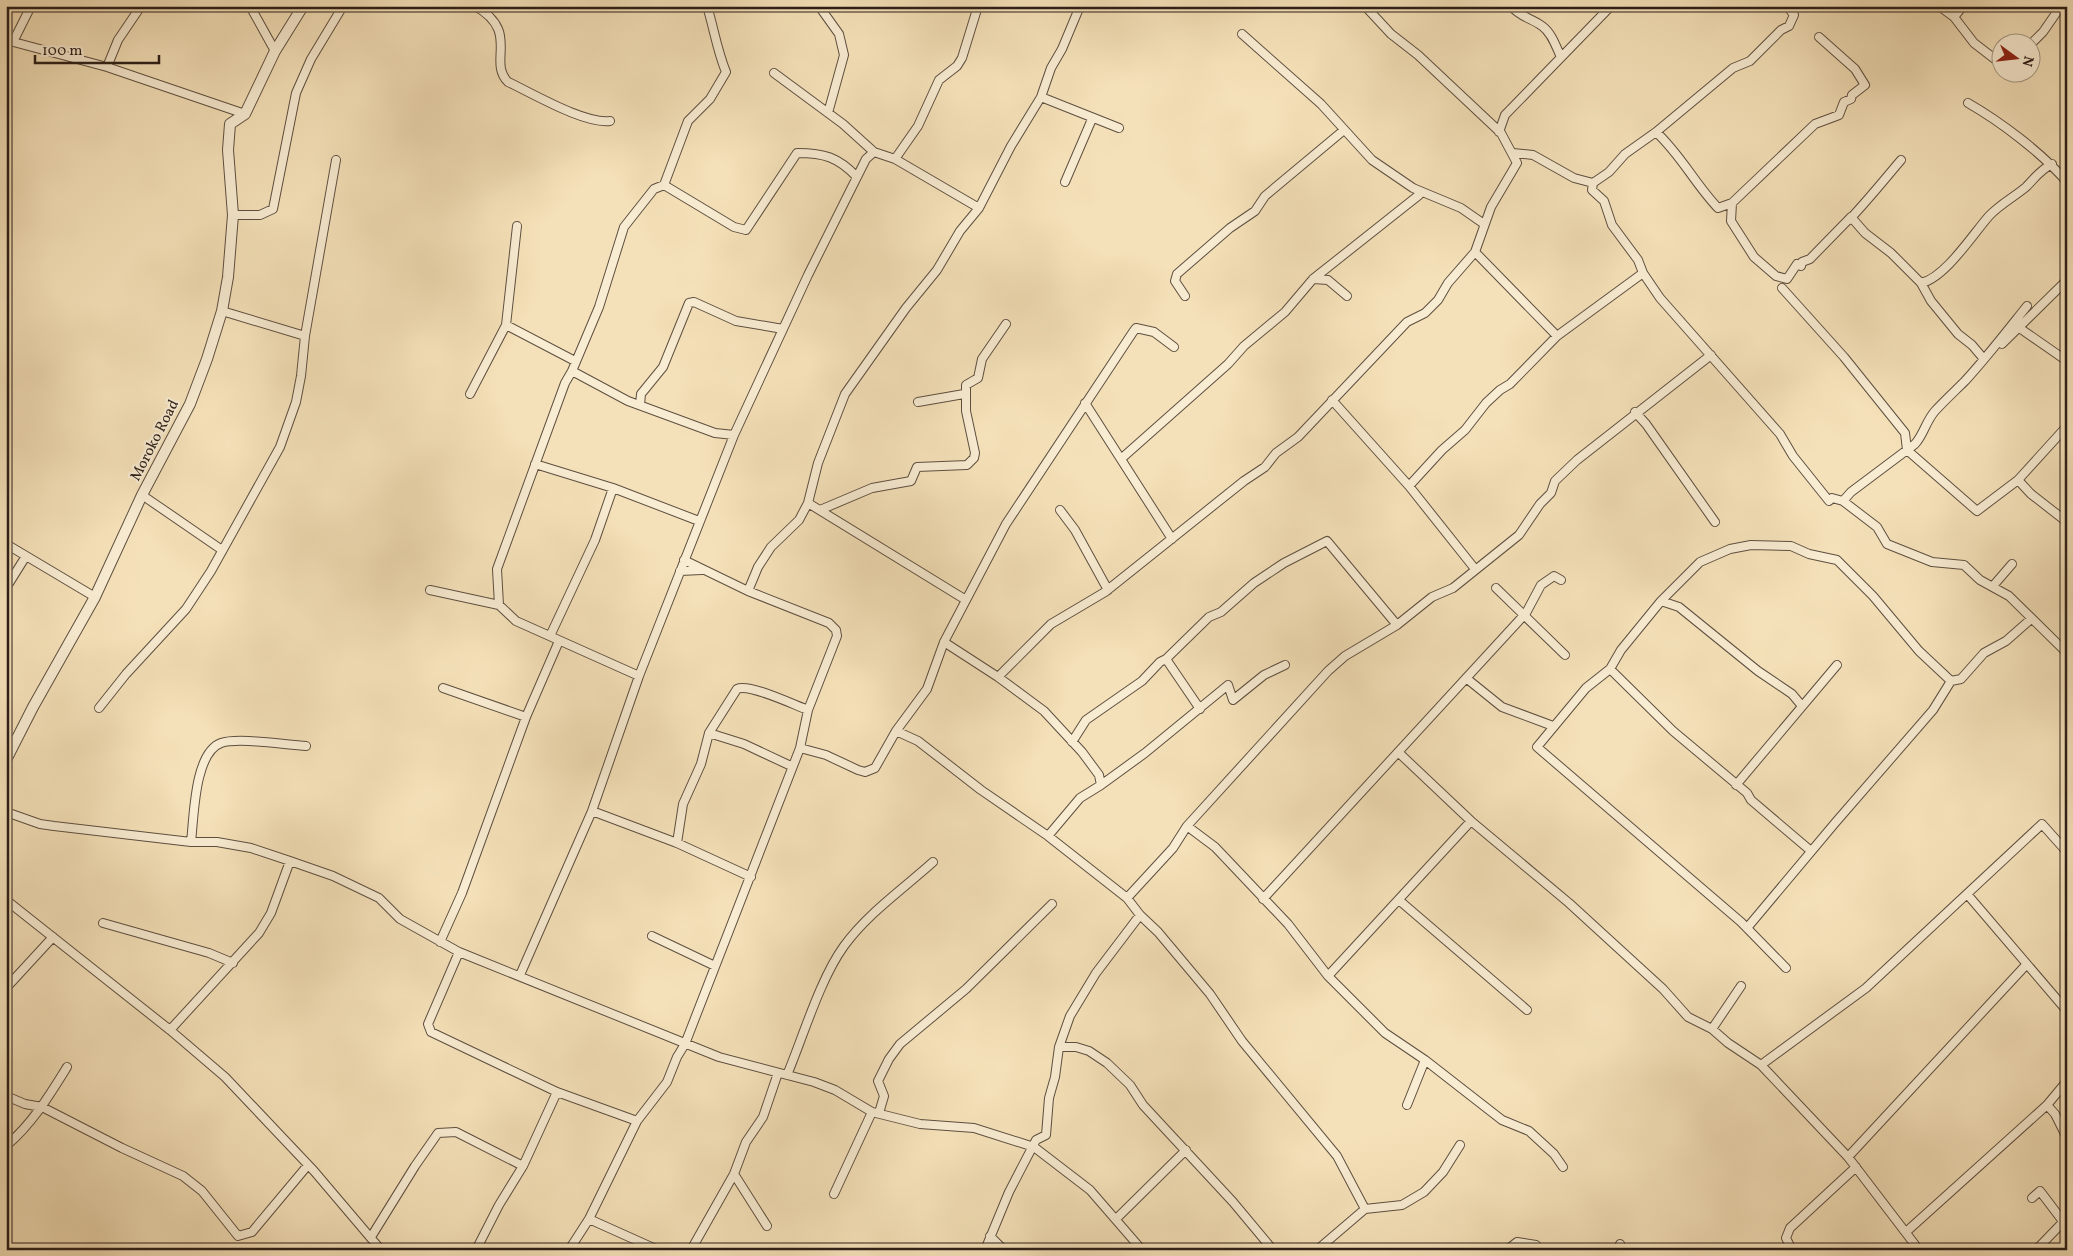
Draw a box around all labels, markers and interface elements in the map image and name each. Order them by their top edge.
scale bar [35,32,159,64]
north arrow [1990,32,2040,82]
text: 100 m [42,41,82,62]
text: N [2017,54,2038,68]
street label: Moroko Road [126,396,185,485]

